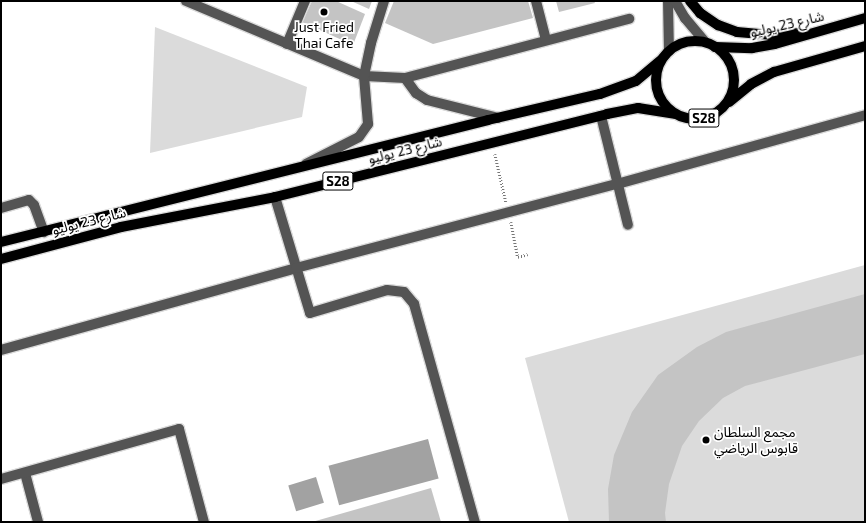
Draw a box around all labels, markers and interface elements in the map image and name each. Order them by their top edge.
marker: Just Fried Thai Cafe [319,7,329,17]
street label: شارع 23 يوليو [748,7,826,41]
place label: Just Fried Thai Cafe [294,19,354,52]
road number: S28 [688,107,720,129]
street label: شارع 23 يوليو [366,133,444,167]
road number: S28 [322,170,354,192]
street label: شارع 23 يوليو [50,204,128,238]
place label: مجمع السلطان قابوس الرياضي [714,424,798,456]
marker: مجمع السلطان قابوس الرياضي [701,435,711,445]

